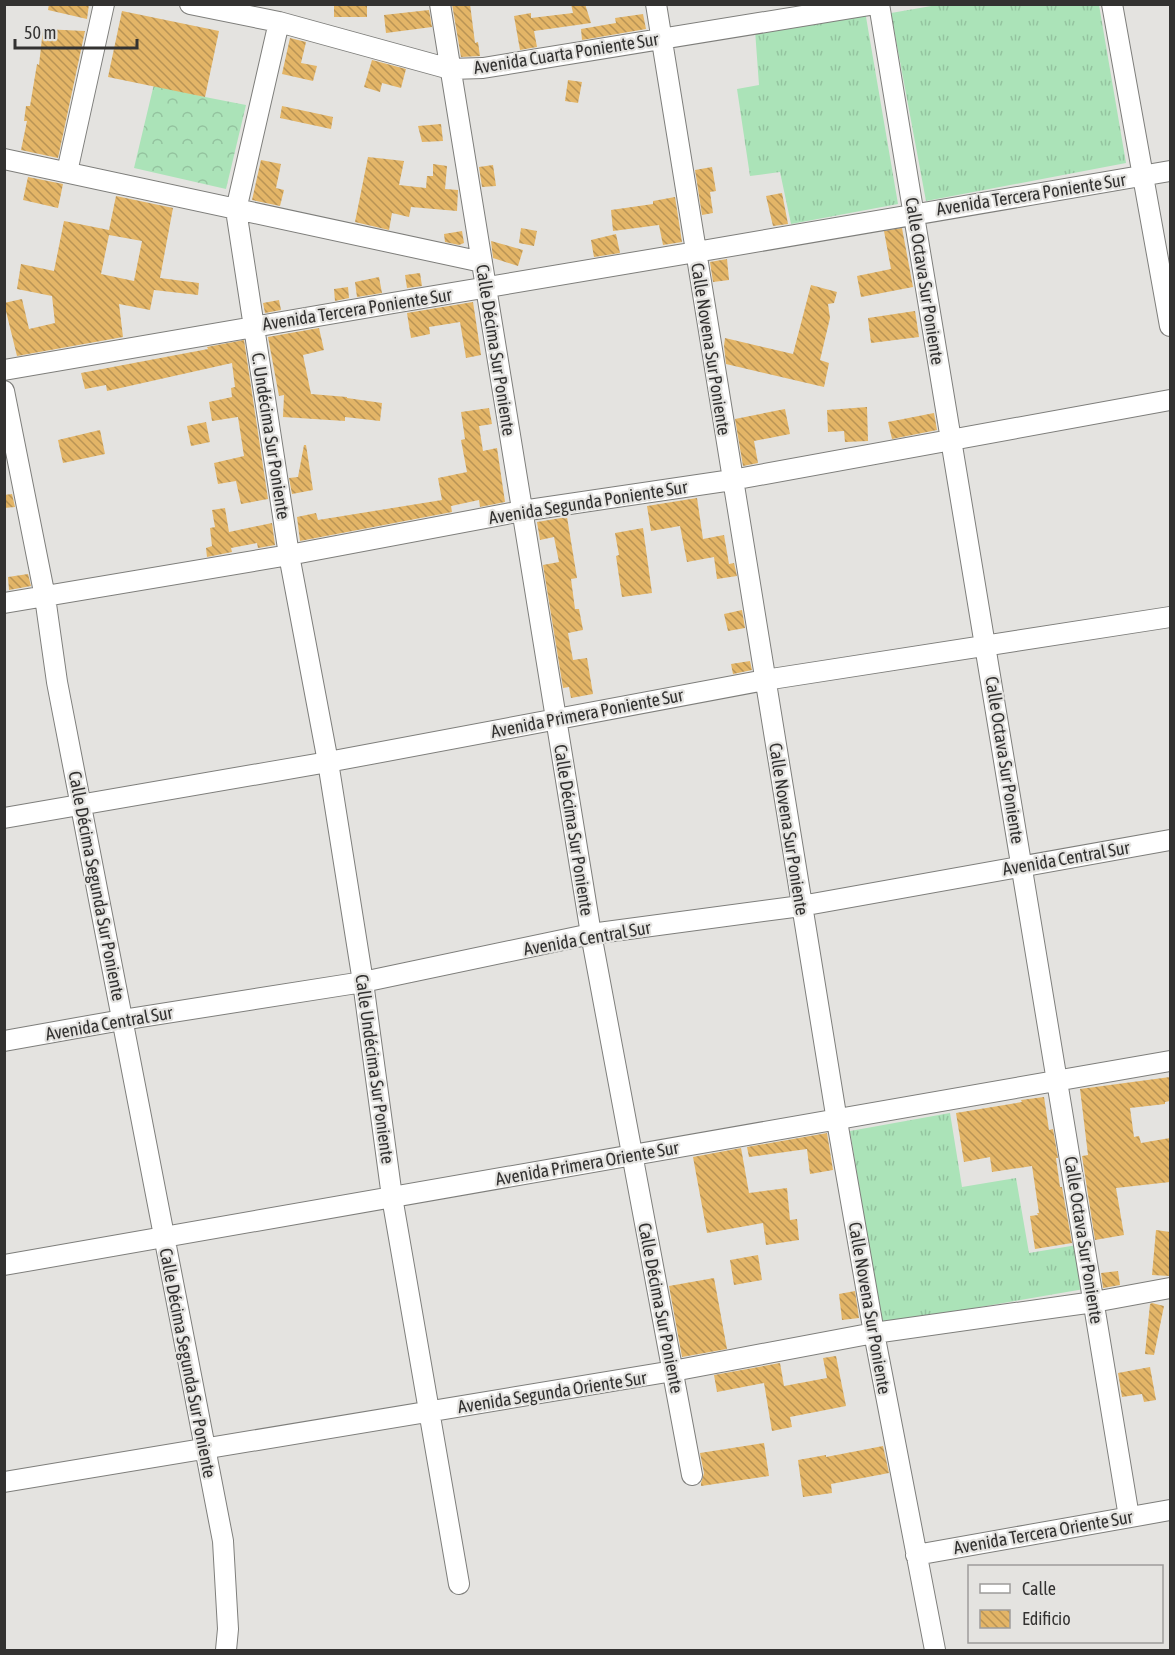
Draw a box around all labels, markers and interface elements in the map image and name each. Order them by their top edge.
scale bar [15,12,136,50]
text: 50 m [24,22,56,43]
street label: Avenida Cuarta Poniente Sur [472,28,661,78]
street label: Avenida Tercera Poniente Sur [935,169,1128,219]
street label: Calle Octava Sur Poniente [901,196,949,366]
street label: Calle Novena Sur Poniente [687,261,735,437]
street label: Calle Décima Sur Poniente [472,263,520,437]
street label: Avenida Tercera Poniente Sur [261,284,454,334]
street label: C. Undécima Sur Poniente [247,351,295,521]
street label: Avenida Segunda Poniente Sur [487,476,689,528]
street label: Calle Octava Sur Poniente [981,675,1029,845]
street label: Avenida Primera Poniente Sur [489,684,686,742]
street label: Calle Novena Sur Poniente [765,741,813,917]
street label: Calle Décima Sur Poniente [550,743,598,917]
street label: Calle Décima Segunda Sur Poniente [64,769,130,1003]
street label: Avenida Central Sur [1001,836,1132,880]
street label: Avenida Central Sur [522,916,653,960]
street label: Calle Undécima Sur Poniente [351,973,399,1165]
street label: Avenida Central Sur [44,1001,175,1045]
street label: Avenida Primera Oriente Sur [494,1136,681,1189]
street label: Calle Octava Sur Poniente [1060,1155,1108,1325]
street label: Calle Novena Sur Poniente [845,1220,895,1396]
street label: Calle Décima Sur Poniente [634,1221,688,1395]
street label: Calle Décima Segunda Sur Poniente [155,1246,221,1480]
street label: Avenida Segunda Oriente Sur [456,1367,649,1417]
street label: Avenida Tercera Oriente Sur [952,1506,1135,1558]
legend [968,1565,1163,1643]
text: Calle [1022,1578,1056,1599]
text: Edificio [1022,1608,1071,1629]

